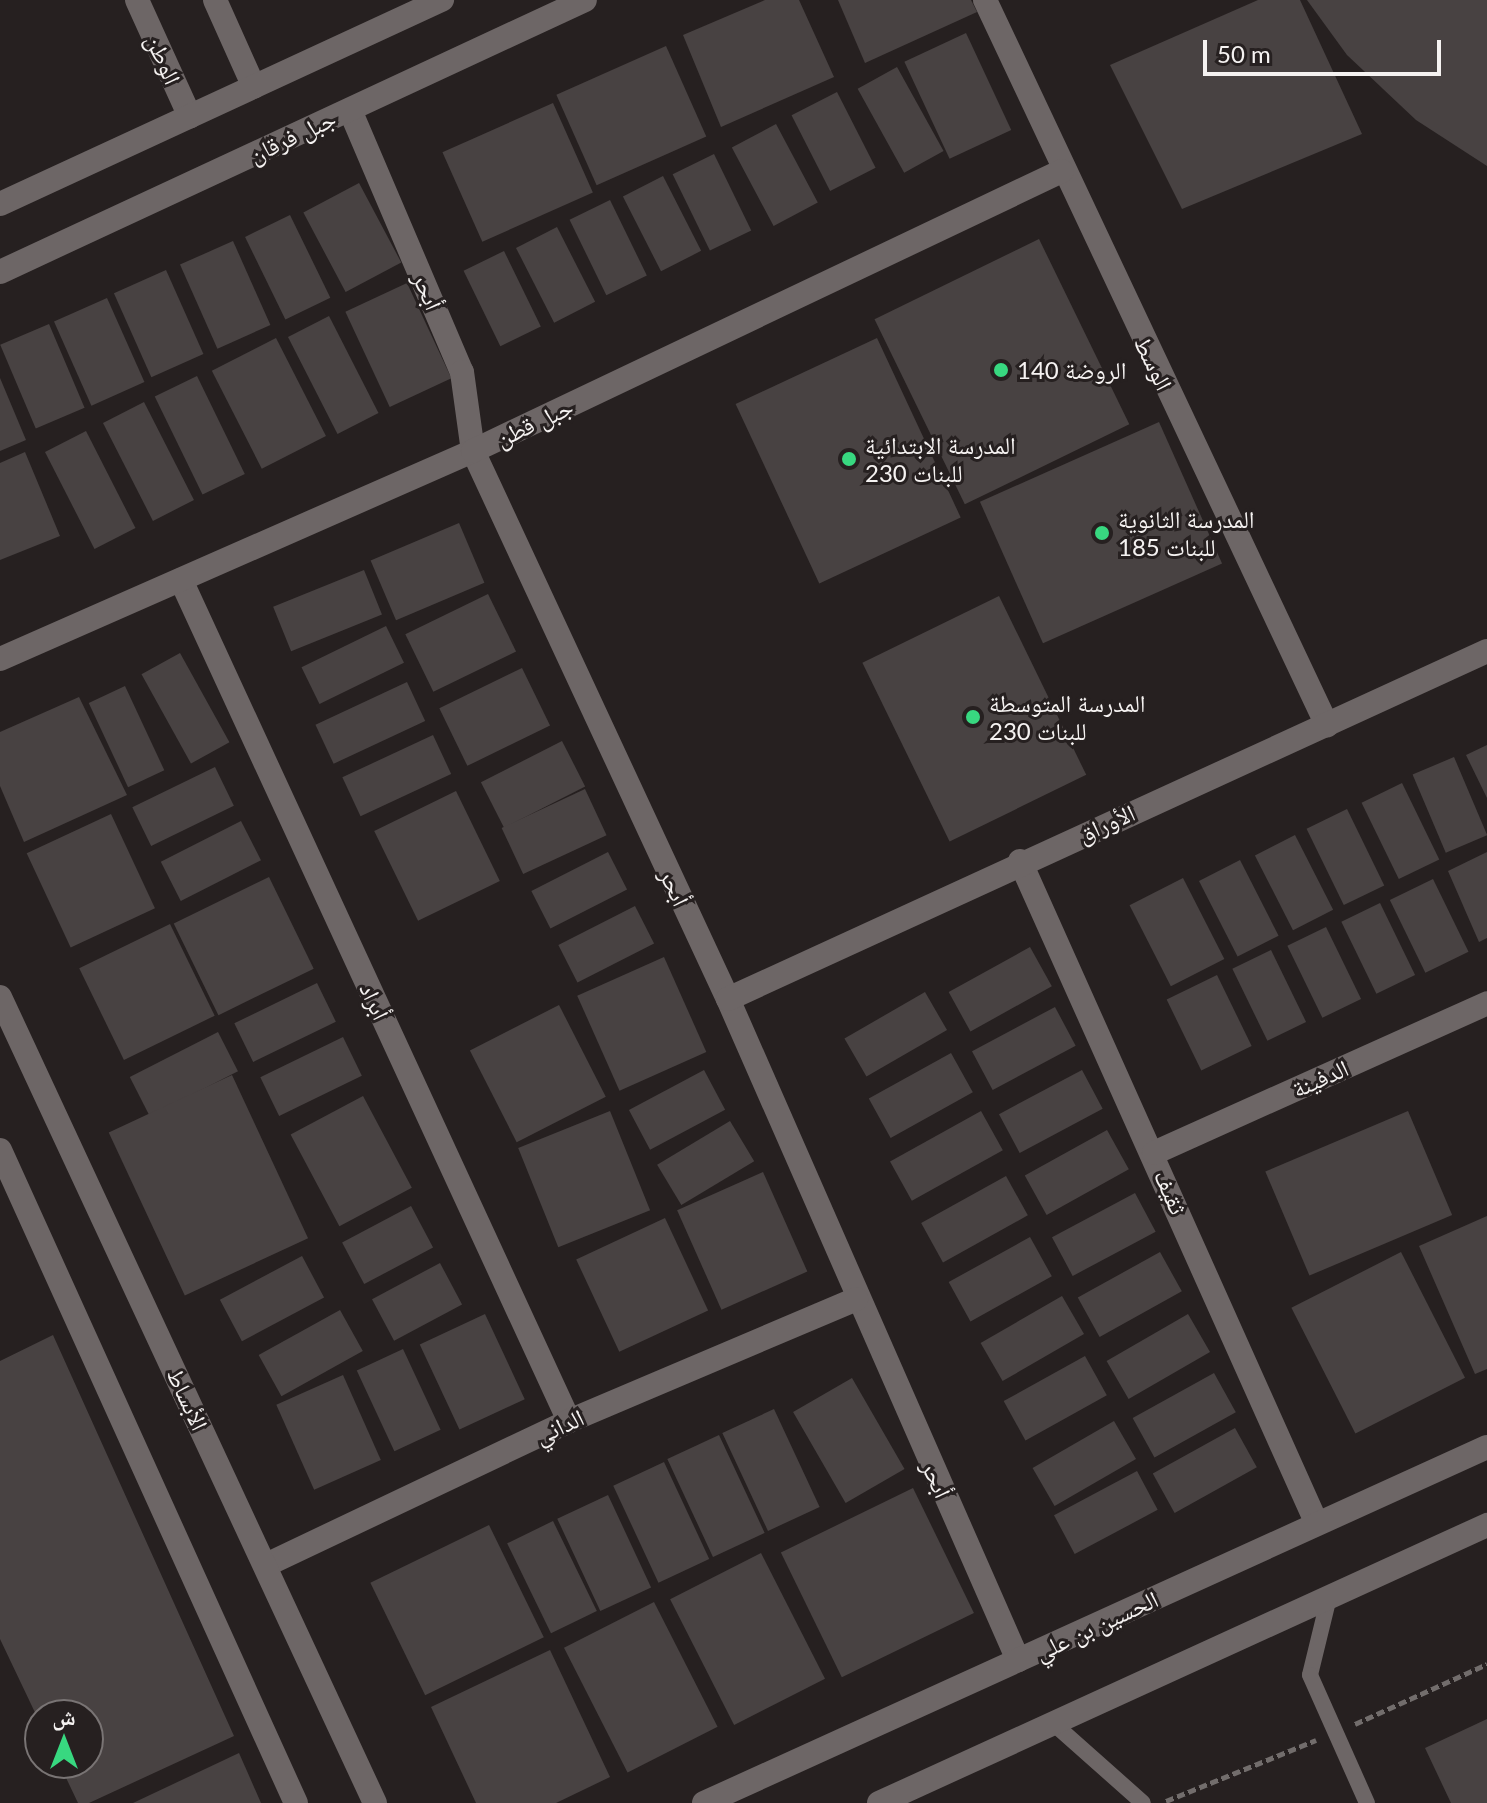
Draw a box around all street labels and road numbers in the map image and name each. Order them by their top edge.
street label: الوطن [140,29,188,89]
street label: جبل فرقان [244,103,340,169]
street label: أبحر [407,268,449,314]
street label: الوسط [1129,331,1179,395]
street label: جبل قطن [491,392,577,452]
street label: الأوراق [1073,798,1139,848]
street label: أبحر [654,864,696,910]
street label: أبراد [354,978,396,1024]
street label: الدفينة [1287,1053,1353,1103]
street label: ثقيف [1149,1165,1193,1219]
street label: الأبساط [161,1363,215,1435]
street label: الداني [530,1402,588,1450]
street label: أبحر [916,1456,958,1502]
street label: الحسين بن علي [1030,1584,1162,1666]

